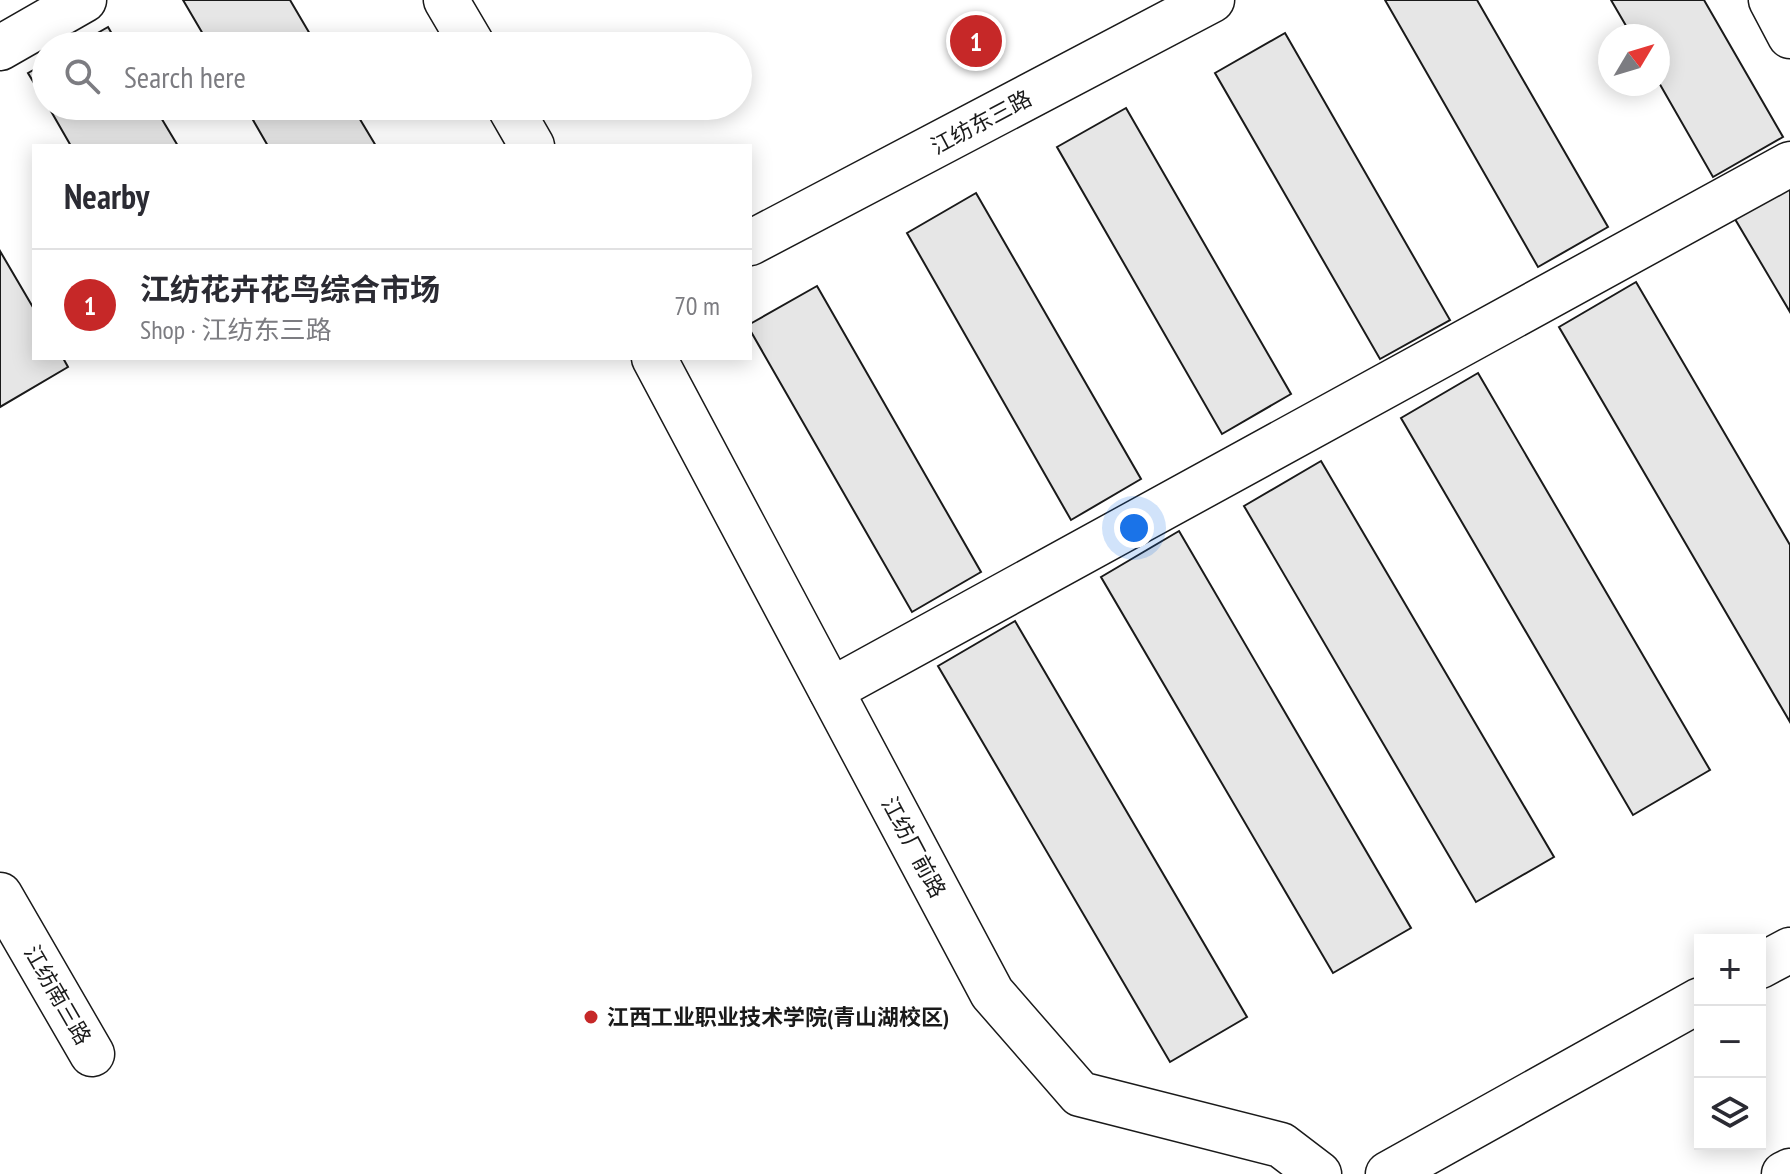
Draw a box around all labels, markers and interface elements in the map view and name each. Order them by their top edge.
pin: 1 [950,11,1002,71]
north arrow [1598,24,1670,96]
search box [32,32,752,120]
icon: search [60,54,104,98]
text: Search here [124,57,246,96]
street label: 江纺东三路 [926,84,1036,160]
text: Nearby [64,174,149,218]
text: 江纺花卉花鸟综合市场 [140,269,440,308]
text: 1 [84,289,96,322]
text: 70 m [674,289,720,322]
text: Shop · 江纺东三路 [140,313,332,346]
your location [1114,508,1154,548]
street label: 江纺厂前路 [876,792,952,902]
map controls [1694,934,1766,1150]
button: + [1694,934,1766,1006]
street label: 江纺南三路 [18,940,98,1050]
place label: 江西工业职业技术学院(青山湖校区) [607,1003,949,1031]
button: − [1694,1006,1766,1078]
marker: 江西工业职业技术学院(青山湖校区) [582,1008,600,1026]
button: layers [1694,1078,1766,1150]

